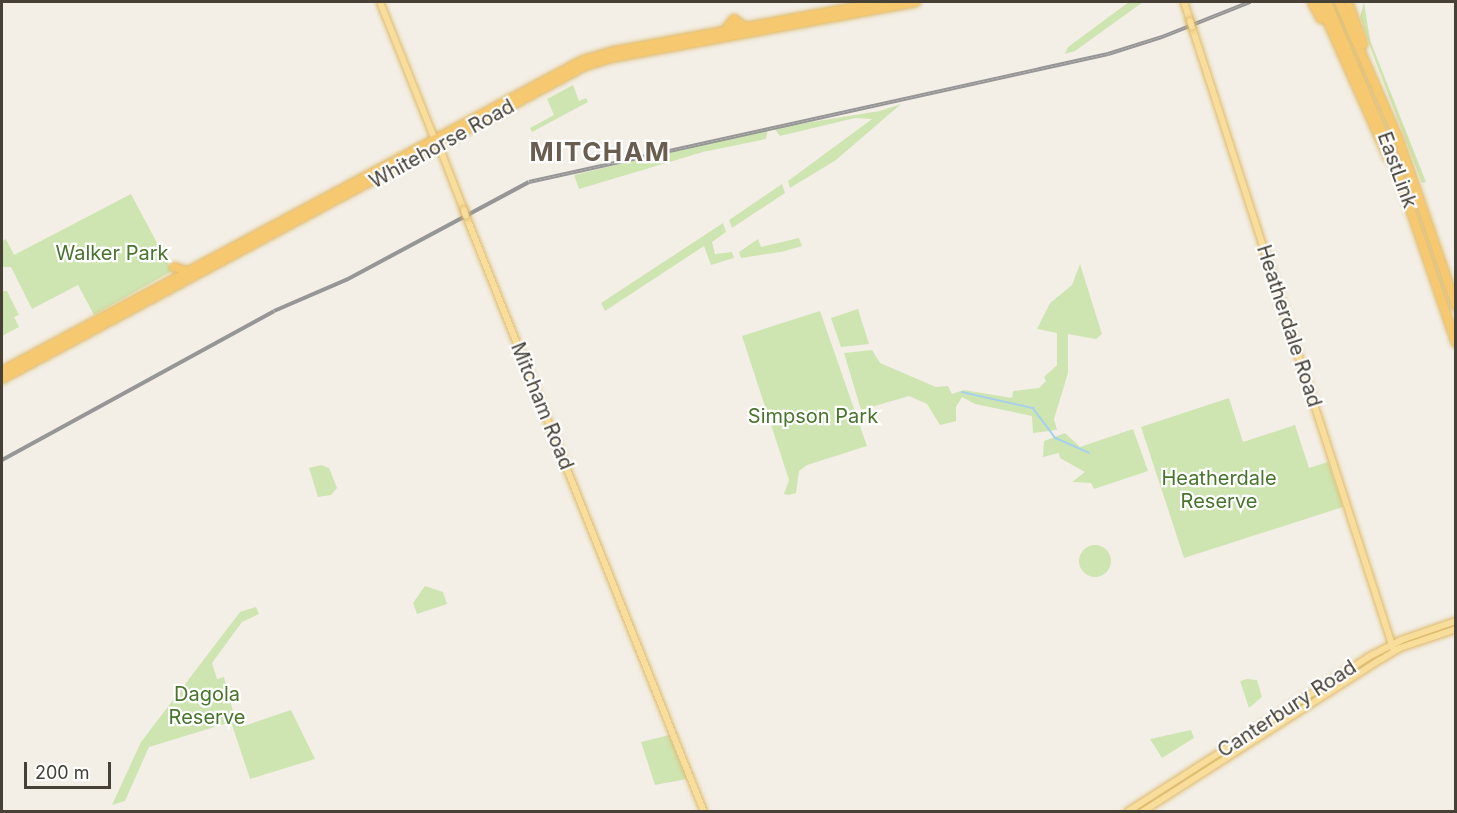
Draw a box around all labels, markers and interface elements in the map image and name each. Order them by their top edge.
street label: Whitehorse Road [365,94,519,194]
street label: EastLink [1372,129,1422,211]
district label: MITCHAM [530,136,670,168]
park label: Walker Park [56,241,168,265]
street label: Heatherdale Road [1251,242,1327,410]
street label: Mitcham Road [506,339,578,473]
park label: Simpson Park [748,404,878,428]
park label: Heatherdale Reserve [1161,466,1277,513]
street label: Canterbury Road [1213,655,1361,763]
park label: Dagola Reserve [169,682,245,729]
scale bar [27,750,114,788]
text: 200 m [35,762,90,783]

